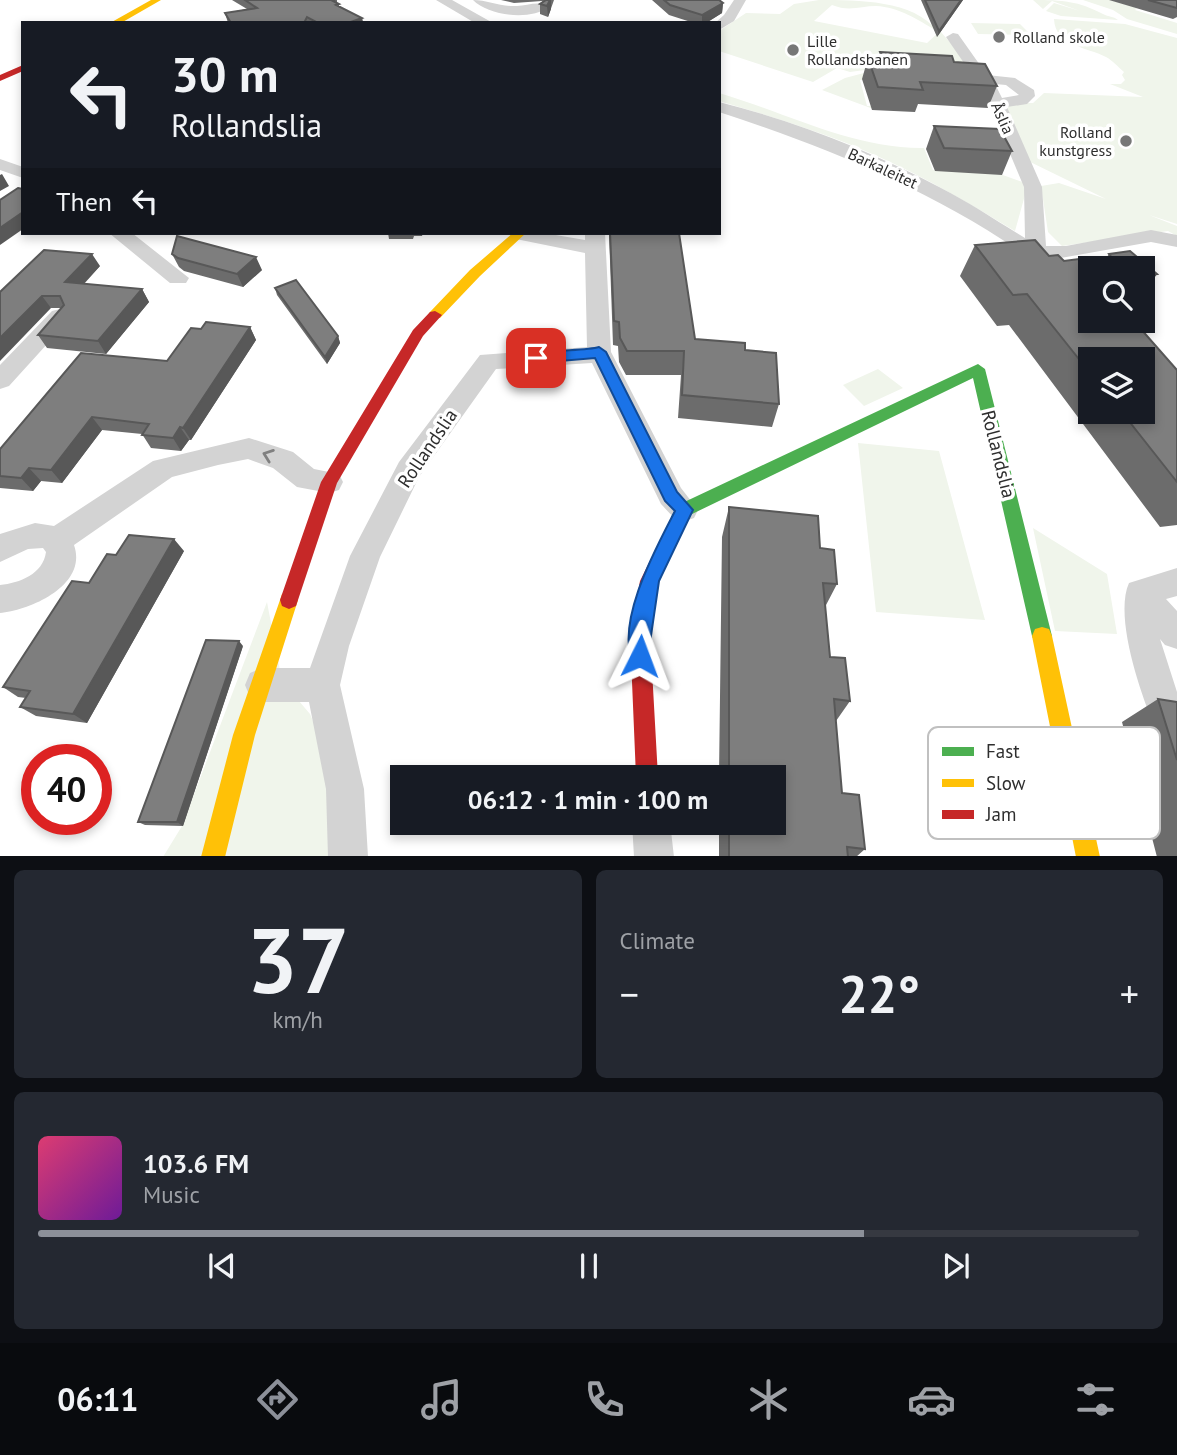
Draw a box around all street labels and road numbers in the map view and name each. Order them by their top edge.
street label: Åslia [987,99,1019,137]
street label: Barkaleitet [845,143,921,193]
street label: Rollandslia [392,404,462,492]
street label: Rollandslia [976,408,1022,500]

